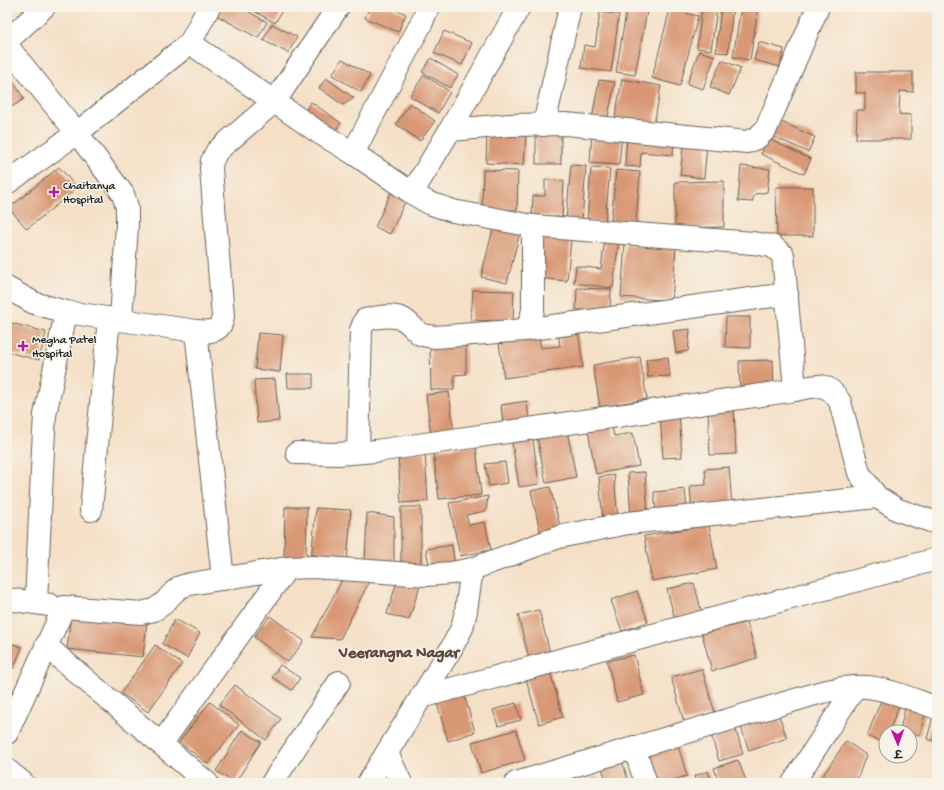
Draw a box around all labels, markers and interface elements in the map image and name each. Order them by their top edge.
place label: Chaitanya Hospital [63,180,115,208]
marker: Chaitanya Hospital [48,186,60,198]
place label: Megha Patel Hospital [32,334,97,362]
marker: Megha Patel Hospital [17,340,29,352]
district label: Veerangna Nagar [338,645,461,664]
north arrow [878,724,918,764]
text: उ [893,746,903,759]

